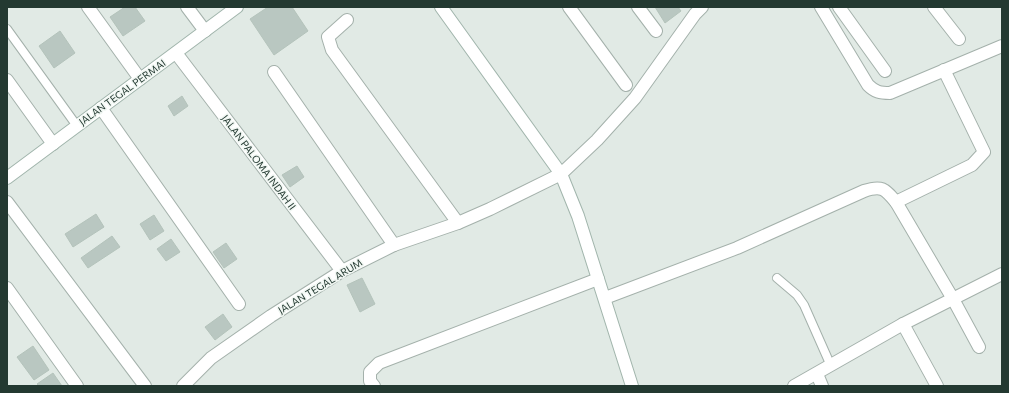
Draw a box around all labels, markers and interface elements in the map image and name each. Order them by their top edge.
street label: JALAN TEGAL PERMAI [76,56,168,128]
street label: JALAN PALOMA INDAH II [219,112,299,212]
street label: JALAN TEGAL ARUM [276,256,364,316]

